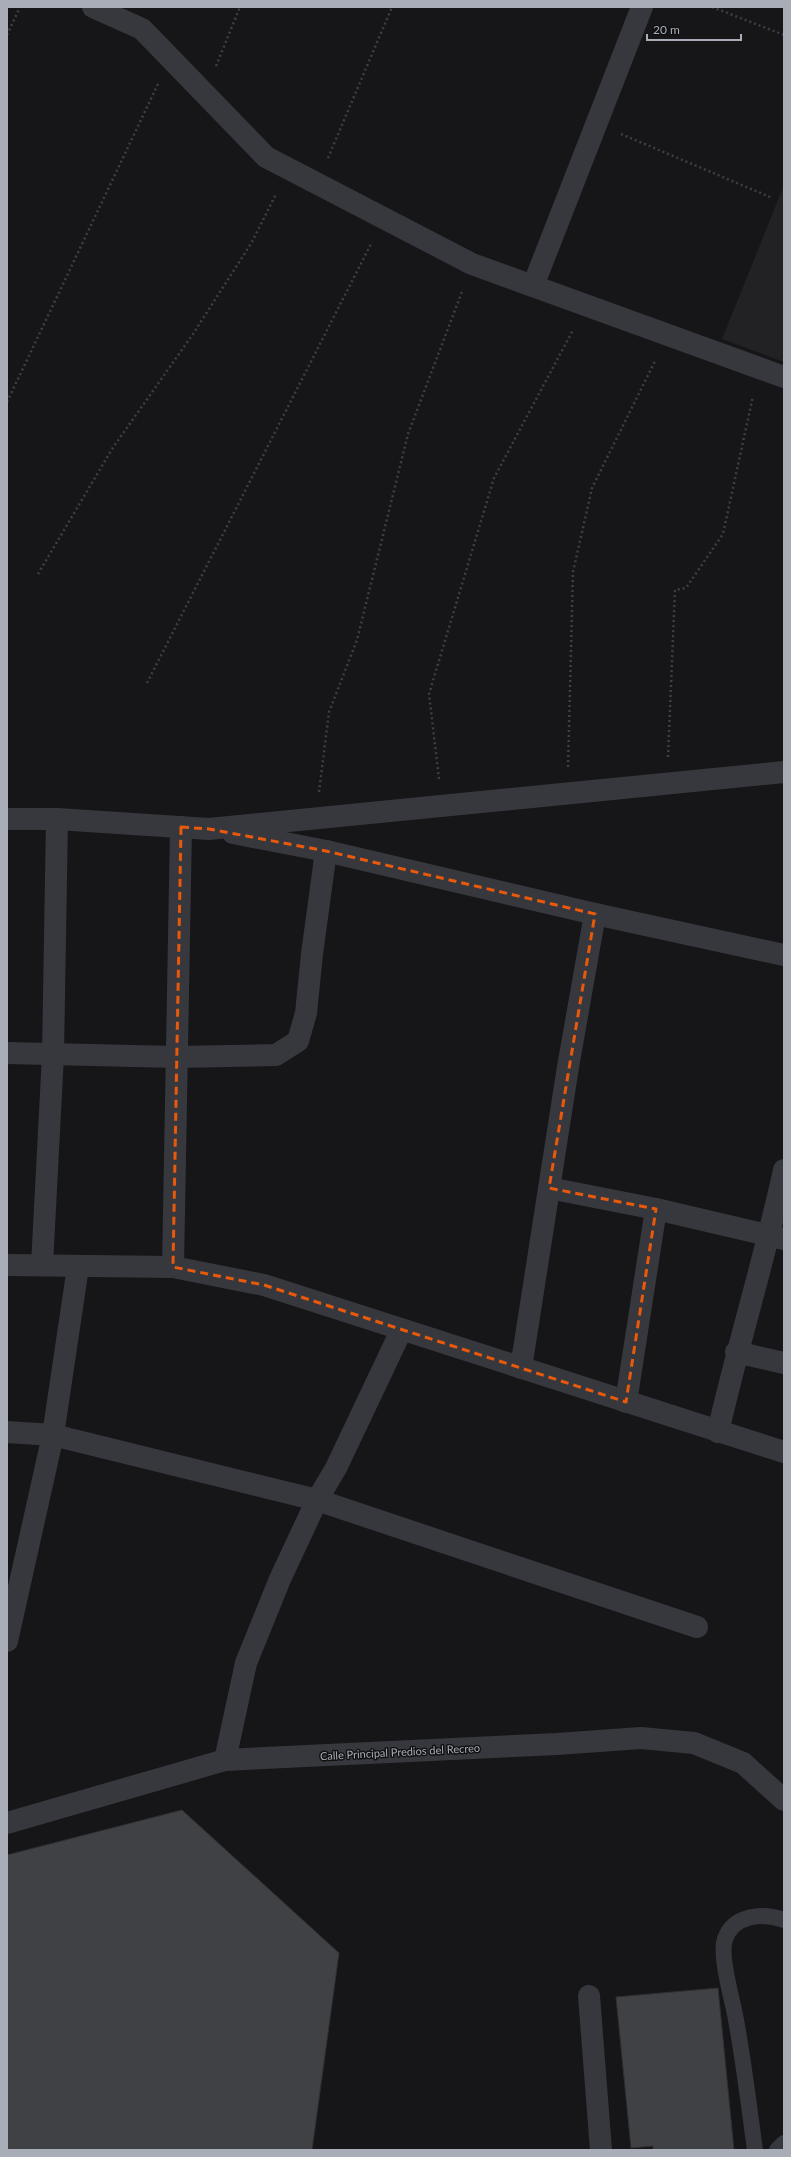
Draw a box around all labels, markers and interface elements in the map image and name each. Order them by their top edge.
scale bar [647,16,741,42]
text: 20 m [653,22,680,37]
street label: Calle Principal Predios del Recreo [320,1741,480,1762]

